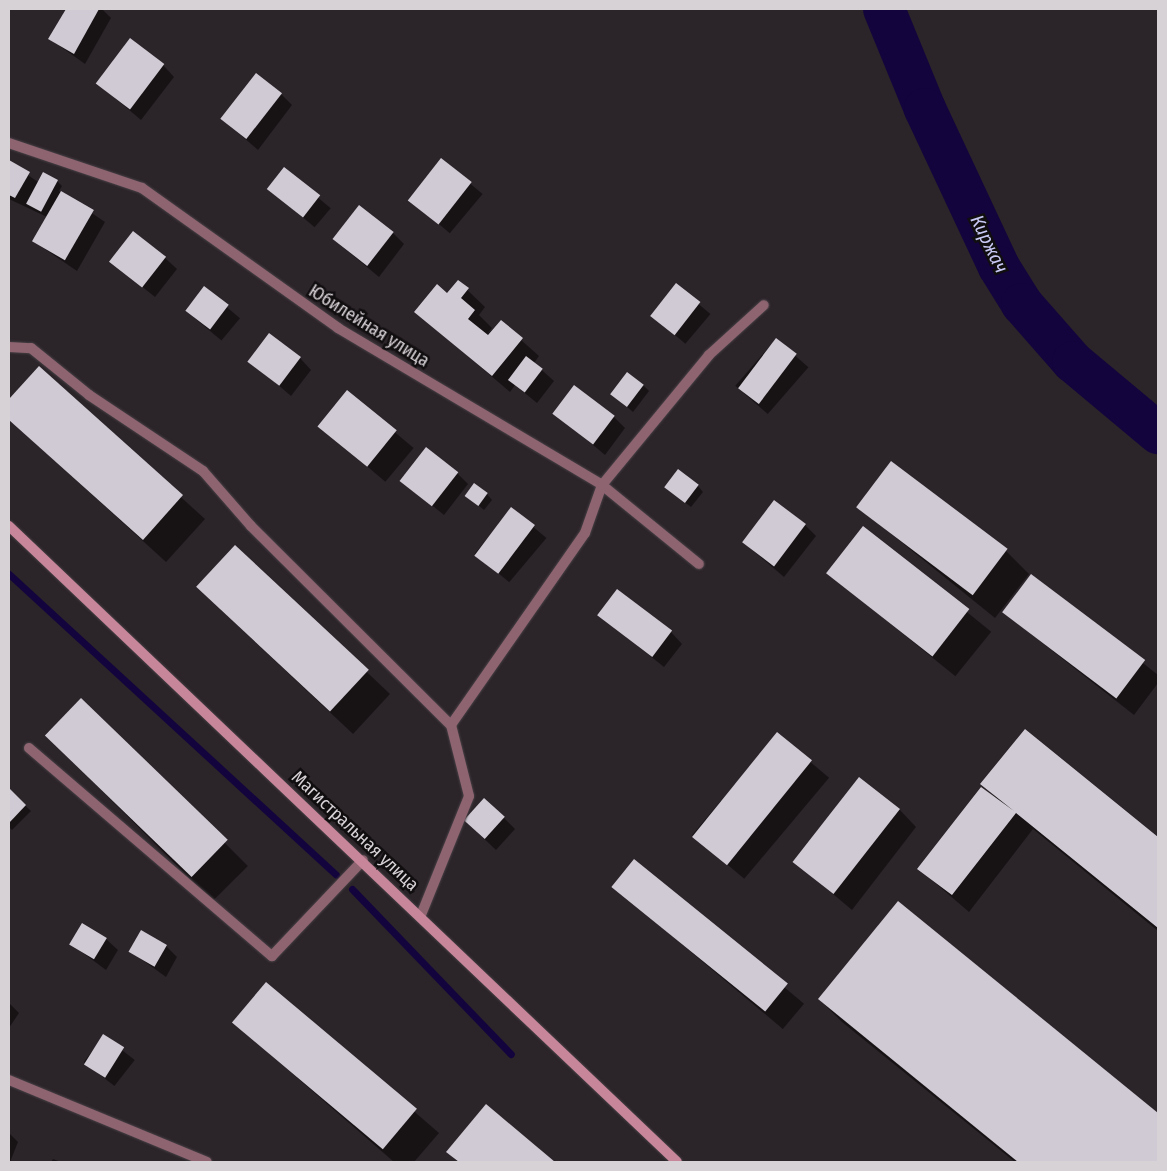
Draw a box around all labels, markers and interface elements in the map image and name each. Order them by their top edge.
water label: Киржач [965,211,1013,277]
street label: Юбилейная улица [305,280,433,372]
street label: Магистральная улица [287,767,423,895]

